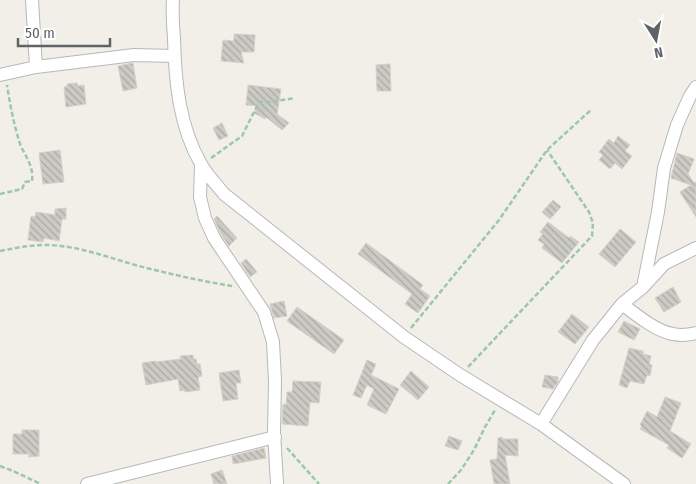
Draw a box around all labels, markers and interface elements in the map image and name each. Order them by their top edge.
scale bar [18,15,110,47]
north arrow [631,15,681,65]
text: 50 m [25,24,55,42]
text: N [653,43,664,61]

